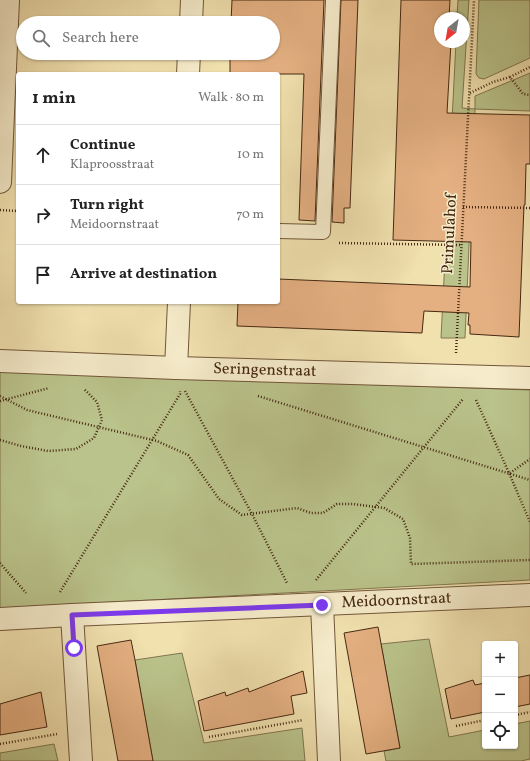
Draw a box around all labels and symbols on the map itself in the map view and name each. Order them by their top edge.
north arrow [434,12,470,48]
street label: Primulahof [437,192,463,275]
street label: Seringenstraat [213,358,317,383]
street label: Meidoornstraat [341,587,452,614]
route end [313,596,331,614]
route start [65,639,83,657]

